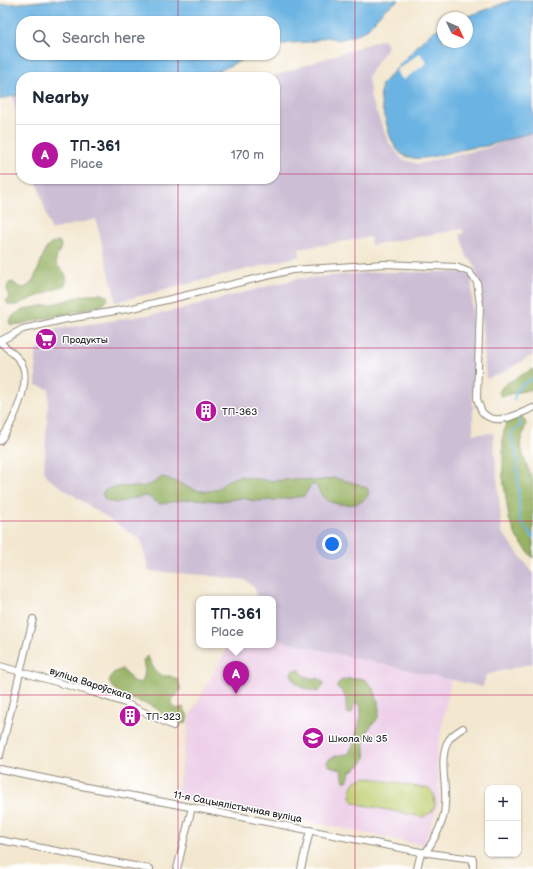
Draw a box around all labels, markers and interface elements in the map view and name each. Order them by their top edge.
north arrow [437,12,473,48]
search box [16,16,280,60]
icon: search [30,27,52,49]
text: Search here [62,29,145,48]
text: Nearby [32,88,89,108]
text: ТП-361 [70,137,121,156]
text: A [41,147,49,163]
text: 170 m [231,147,264,163]
text: Place [70,156,103,172]
supermarket icon: Продукты [33,326,59,352]
place label: Продукты [62,334,108,346]
building icon: ТП-363 [193,398,219,424]
place label: ТП-363 [222,406,257,418]
your location [322,534,342,554]
popup [196,596,276,648]
text: ТП-361 [211,605,261,624]
text: Place [211,624,244,640]
pin: A [223,661,249,694]
street label: вуліца Вароўскага [48,665,133,703]
building icon: ТП-323 [117,703,143,729]
place label: ТП-323 [146,711,181,723]
school or university icon: Школа № 35 [300,725,326,751]
place label: Школа № 35 [328,733,388,745]
map controls [485,785,521,857]
button: + [485,785,521,821]
street label: 11-я Сацыялістычная вуліца [173,789,303,825]
button: − [485,821,521,857]

